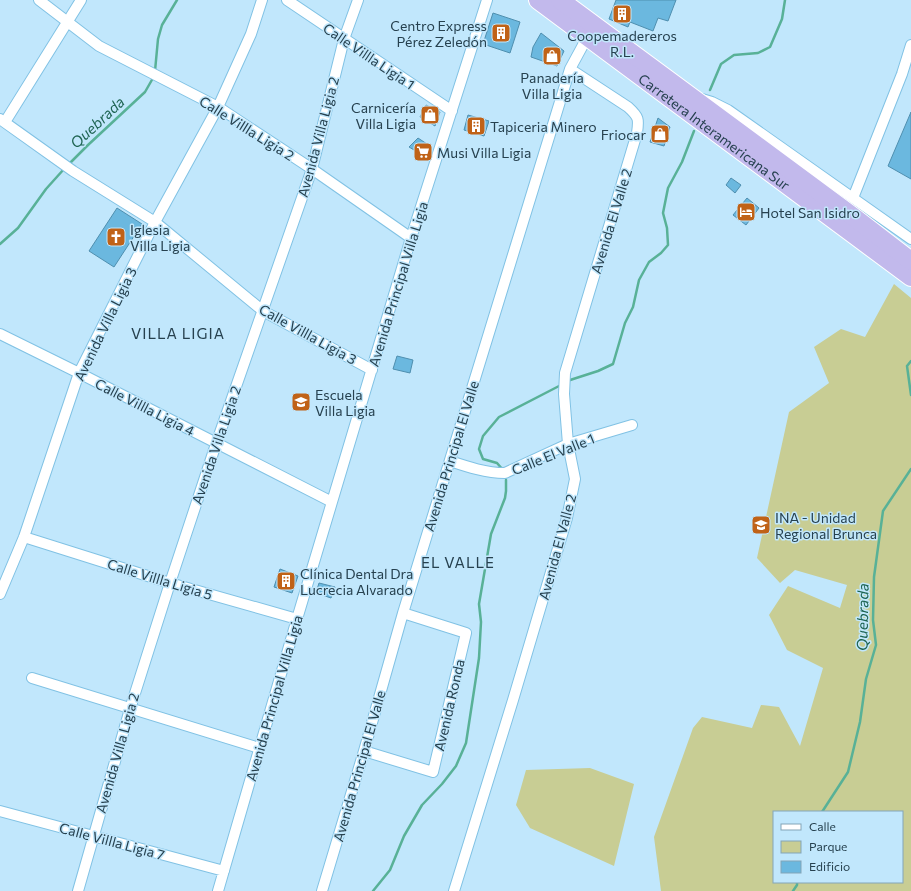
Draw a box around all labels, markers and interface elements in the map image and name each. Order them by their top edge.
building icon: Coopemadereros R.L. [611,3,633,25]
place label: Centro Express Pérez Zeledón [390,17,487,50]
street label: Calle Villla Ligia 1 [320,19,418,93]
building icon: Centro Express Pérez Zeledón [490,22,512,44]
place label: Coopemadereros R.L. [567,27,677,60]
shop icon: Panadería Villa Ligia [541,45,563,67]
place label: Panadería Villa Ligia [520,69,584,102]
street label: Carretera Interamericana Sur [636,69,794,193]
street label: Avenida Villa Ligia 2 [294,75,342,199]
water label: Quebrada [66,92,128,152]
street label: Calle Villla Ligia 2 [196,92,298,164]
place label: Carnicería Villa Ligia [351,99,416,132]
shop icon: Carnicería Villa Ligia [419,104,441,126]
building icon: Tapiceria Minero [465,115,487,137]
place label: Tapiceria Minero [490,118,597,135]
shop icon: Friocar [649,123,671,145]
place label: Friocar [601,126,646,143]
supermarket icon: Musi Villa Ligia [412,141,434,163]
place label: Musi Villa Ligia [437,144,531,161]
street label: Avenida El Valle 2 [587,166,635,276]
street label: Avenida Principal Villa Ligia [365,199,431,369]
hotel icon: Hotel San Isidro [735,201,757,223]
place label: Hotel San Isidro [760,204,860,221]
place label: Iglesia Villa Ligia [130,221,190,254]
church icon: Iglesia Villa Ligia [105,226,127,248]
street label: Avenida Villa Ligia 3 [70,264,140,384]
street label: Calle Villla Ligia 3 [256,300,360,368]
district label: VILLA LIGIA [131,324,225,342]
street label: Calle Villla Ligia 4 [93,375,198,440]
street label: Avenida Principal El Valle [420,379,482,533]
street label: Avenida Villa Ligia 2 [188,383,244,506]
place label: Escuela Villa Ligia [315,386,375,419]
school or university icon: Escuela Villa Ligia [290,391,312,413]
street label: Calle El Valle 1 [509,430,597,478]
street label: Avenida El Valle 2 [535,492,579,602]
place label: INA - Unidad Regional Brunca [775,509,877,542]
school or university icon: INA - Unidad Regional Brunca [750,514,772,536]
district label: EL VALLE [421,553,495,571]
street label: Calle Villla Ligia 5 [105,555,215,603]
place label: Clínica Dental Dra Lucrecia Alvarado [300,565,413,598]
building icon: Clínica Dental Dra Lucrecia Alvarado [275,570,297,592]
water label: Quebrada [852,583,872,651]
street label: Avenida Principal Villa Ligia [242,613,306,783]
street label: Avenida Ronda [430,657,468,753]
street label: Avenida Principal El Valle [329,688,389,844]
street label: Avenida Villa Ligia 2 [92,691,142,815]
legend [773,811,903,883]
street label: Calle Villla Ligia 7 [58,819,166,863]
text: Calle [809,819,836,833]
text: Parque [809,839,847,853]
text: Edificio [809,859,850,873]

